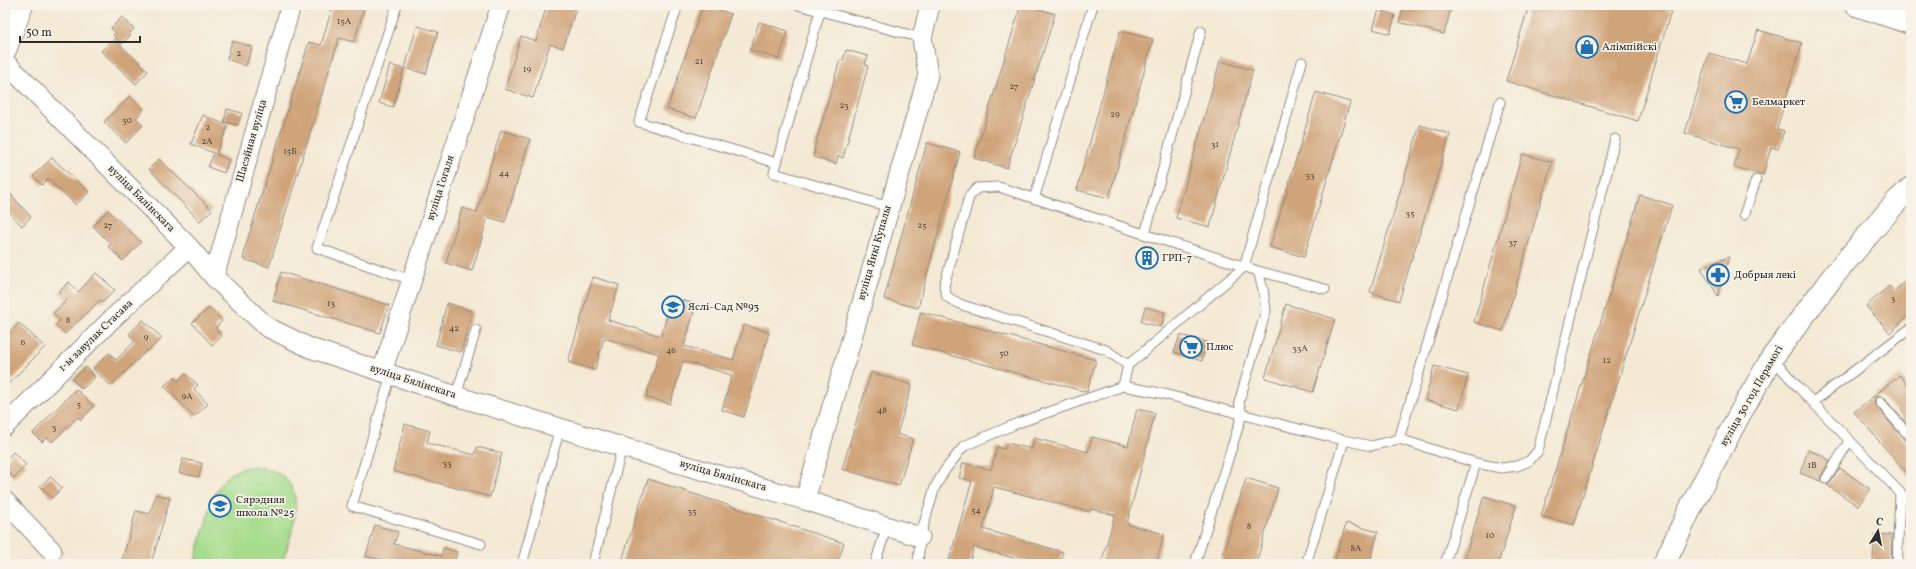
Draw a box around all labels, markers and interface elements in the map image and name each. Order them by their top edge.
house number: 15А [337,15,352,28]
scale bar [20,18,140,44]
text: 50 m [26,25,52,41]
shop icon: Алімпійскі [1574,34,1600,60]
place label: Алімпійскі [1602,40,1657,55]
house number: 2 [237,47,242,60]
house number: 21 [695,55,703,68]
house number: 19 [523,63,531,76]
house number: 27 [1010,80,1018,93]
supermarket icon: Белмаркет [1723,89,1749,115]
place label: Белмаркет [1752,95,1806,110]
street label: Шасэйная вуліца [233,97,271,184]
house number: 23 [839,99,849,112]
house number: 29 [1110,108,1120,121]
house number: 30 [122,114,133,127]
house number: 2 [206,121,211,134]
house number: 2А [201,135,213,148]
house number: 31 [1211,138,1219,151]
house number: 15Б [283,145,297,158]
street label: вуліца Гогаля [423,153,459,223]
street label: вуліца Бялінскага [104,162,178,236]
house number: 44 [499,167,509,180]
house number: 33 [1305,169,1315,182]
street label: вуліца Янкі Купалы [854,204,896,302]
house number: 35 [1406,207,1414,220]
house number: 27 [104,219,112,232]
house number: 25 [917,219,927,232]
house number: 37 [1509,236,1517,249]
building icon: ГРП-7 [1134,245,1160,271]
place label: ГРП-7 [1162,251,1192,266]
pharmacy icon: Добрыя лекі [1705,262,1731,288]
place label: Добрыя лекі [1734,268,1796,283]
house number: 3 [1891,292,1896,305]
school or university icon: Яслі-Сад №93 [660,294,686,320]
street label: 1-ы завулак Стасава [55,296,137,376]
house number: 13 [327,297,335,310]
place label: Яслі-Сад №93 [688,300,760,315]
house number: 8 [66,314,71,327]
house number: 42 [449,322,459,335]
house number: 9 [144,331,149,344]
supermarket icon: Плюс [1178,334,1204,360]
house number: 6 [21,336,26,349]
place label: Плюс [1206,340,1233,355]
house number: 33А [1292,342,1308,355]
street label: вуліца 30 год Перамогі [1717,343,1787,449]
house number: 46 [666,344,676,357]
house number: 50 [999,347,1009,360]
house number: 12 [1603,354,1611,367]
street label: вуліца Бялінскага [368,361,458,403]
house number: 9А [181,390,193,403]
house number: 5 [77,398,81,411]
house number: 48 [877,404,887,417]
house number: 3 [52,421,57,434]
street label: вуліца Бялінскага [678,456,769,496]
house number: 33 [442,457,452,470]
house number: 1В [1807,459,1817,472]
school or university icon: Сярэдняя школа №25 [207,493,233,519]
place label: Сярэдняя школа №25 [236,493,294,521]
house number: 54 [971,504,981,517]
house number: 35 [688,505,696,518]
north arrow [1858,511,1898,551]
text: С [1875,515,1884,531]
house number: 8 [1247,520,1252,533]
house number: 10 [1486,529,1495,542]
house number: 8А [1351,542,1362,555]

